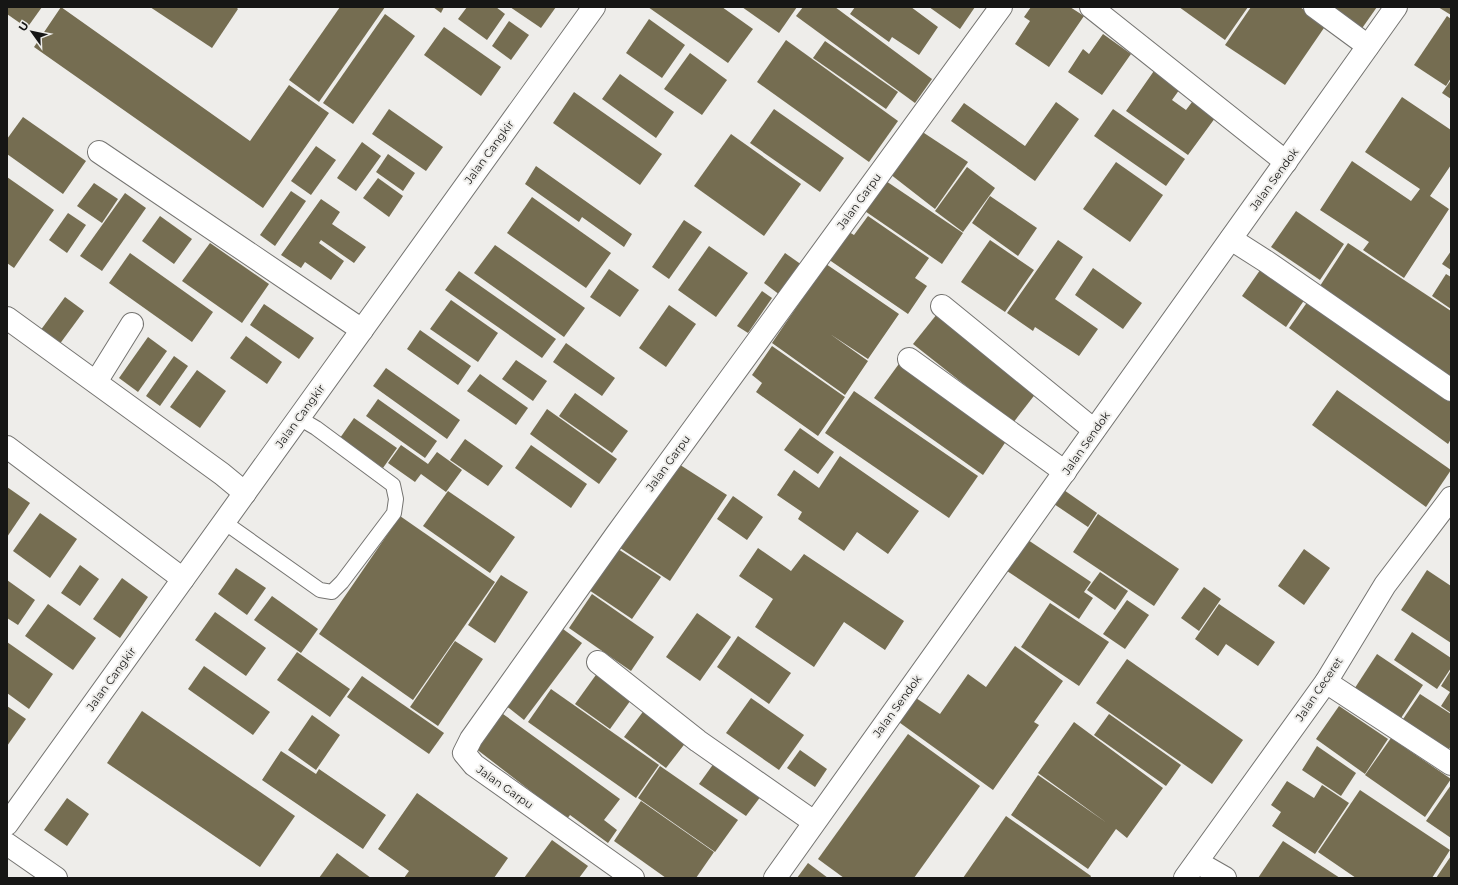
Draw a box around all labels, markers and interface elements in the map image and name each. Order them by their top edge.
north arrow [12,12,52,52]
text: U [15,19,32,34]
street label: Jalan Cangkir [461,118,517,187]
street label: Jalan Sendok [1246,145,1302,214]
street label: Jalan Garpu [833,170,884,233]
street label: Jalan Cangkir [272,382,328,451]
street label: Jalan Sendok [1059,409,1113,478]
street label: Jalan Garpu [642,432,693,495]
street label: Jalan Cangkir [83,645,139,714]
street label: Jalan Ceceret [1292,654,1346,724]
street label: Jalan Sendok [869,672,925,741]
street label: Jalan Garpu [473,762,536,812]

